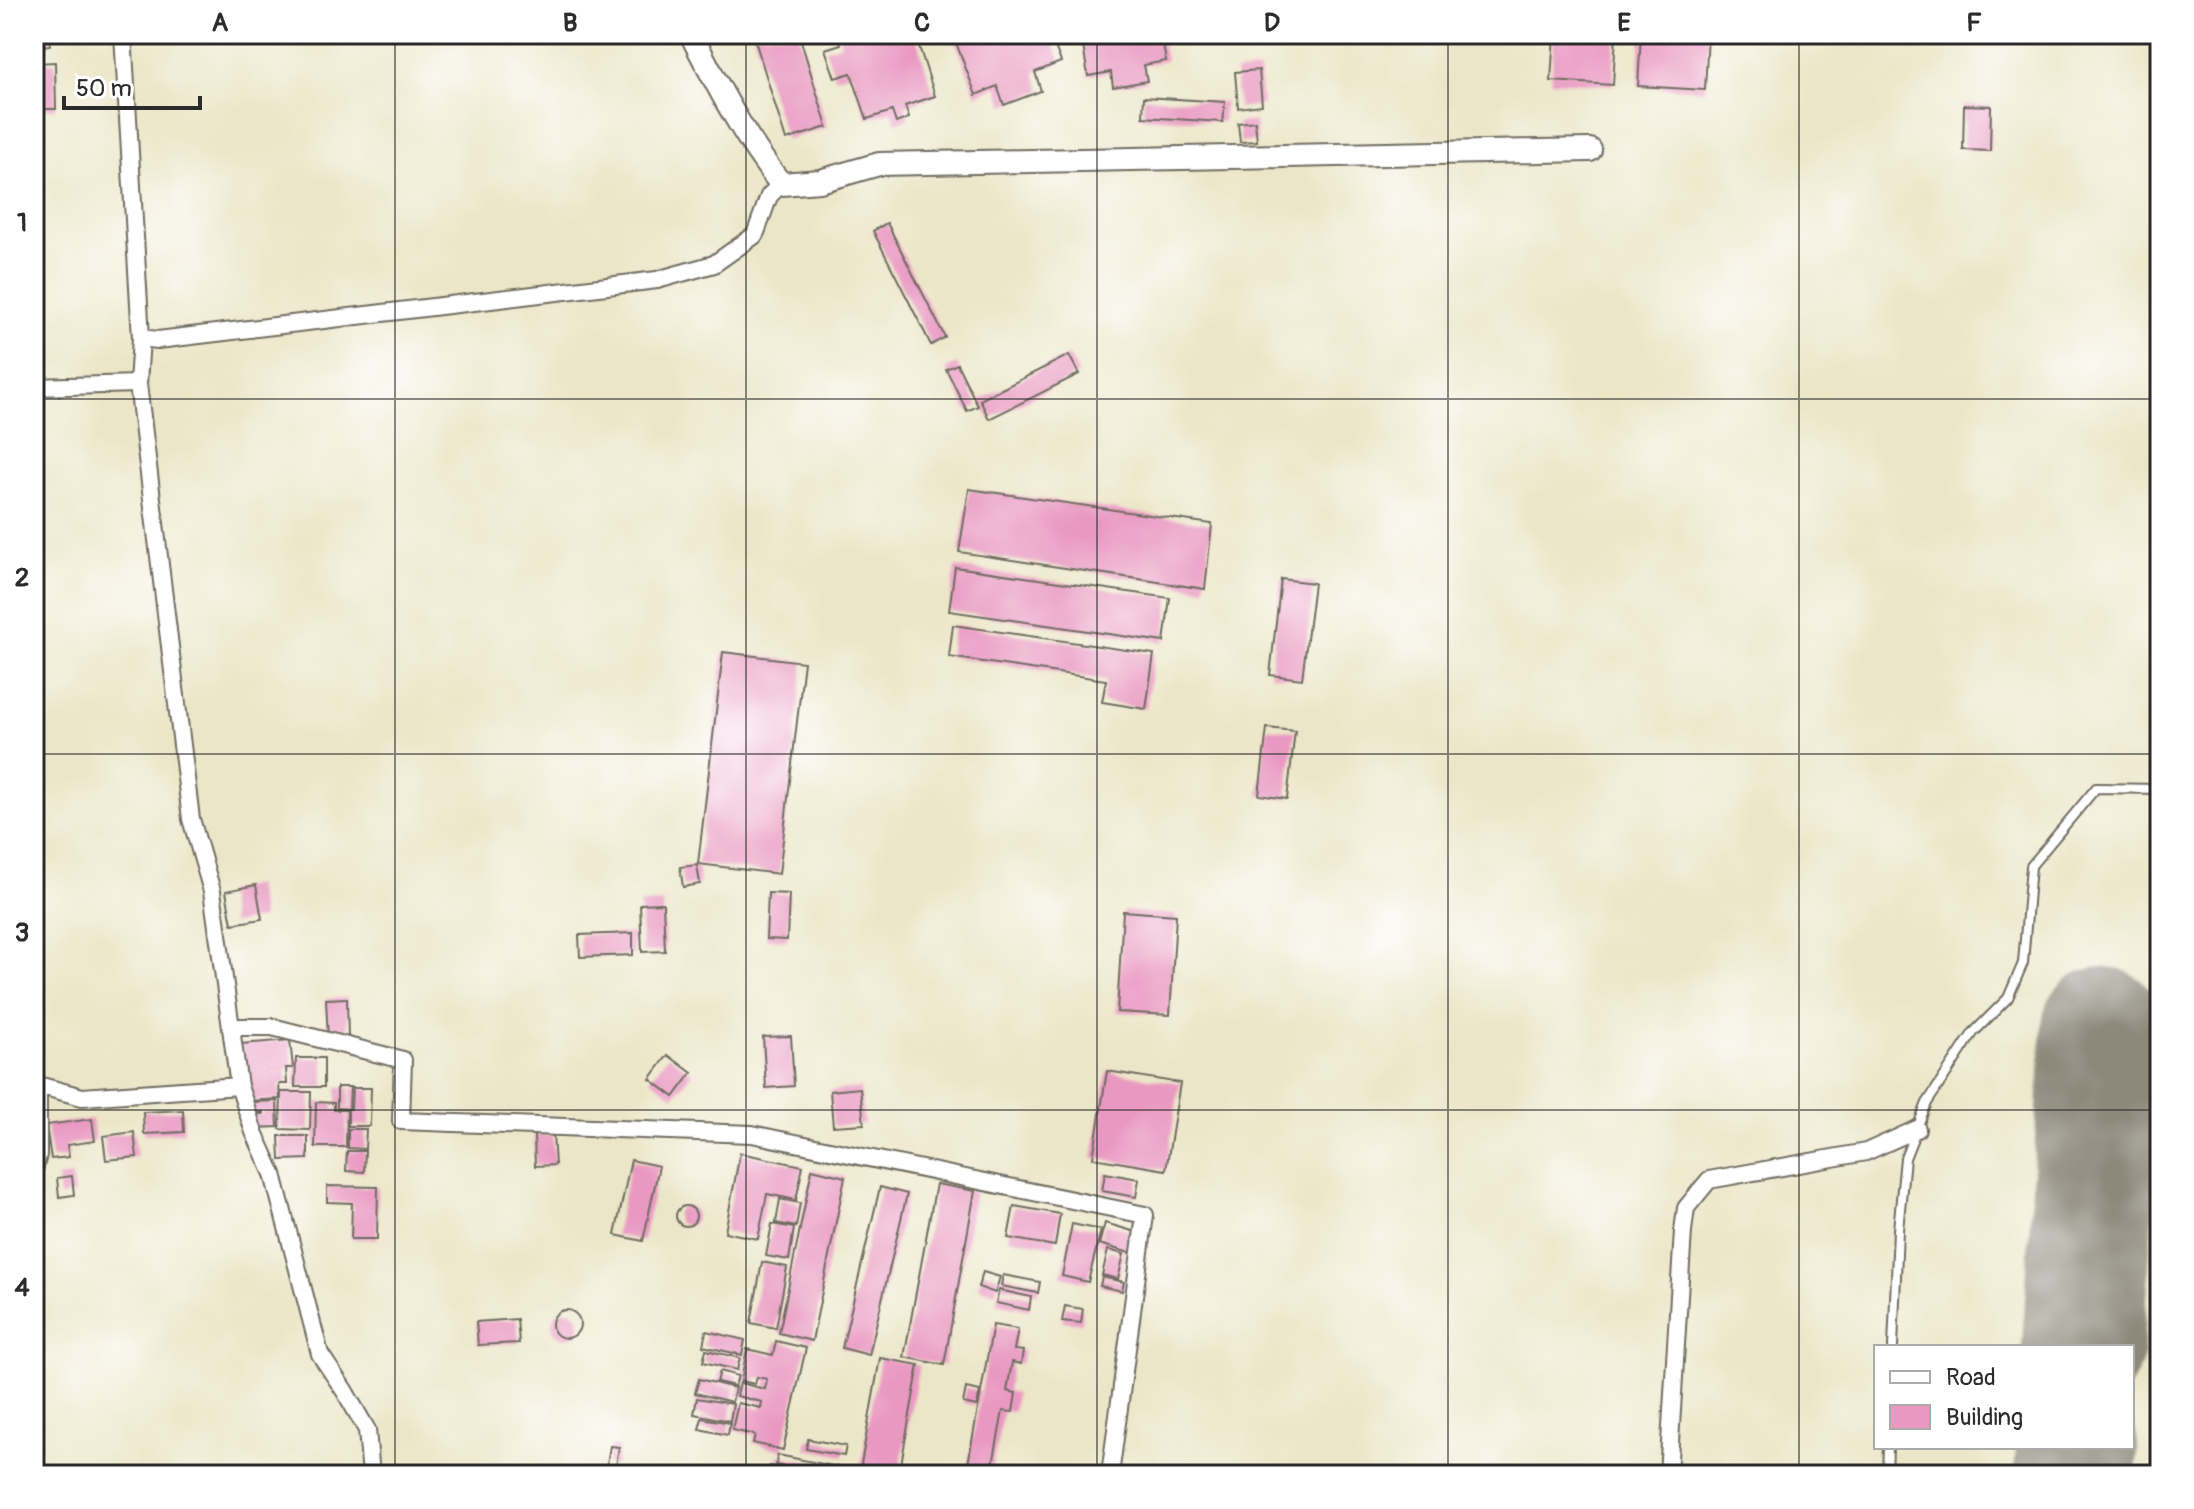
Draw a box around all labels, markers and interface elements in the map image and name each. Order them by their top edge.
text: A [212,7,229,39]
text: B [563,7,577,39]
text: C [914,7,930,39]
text: D [1264,7,1280,39]
text: E [1617,7,1631,39]
text: F [1966,7,1982,39]
scale bar [64,60,200,110]
text: 50 m [76,74,132,103]
text: 1 [17,207,27,239]
text: 2 [15,562,29,594]
text: 3 [15,917,29,949]
text: 4 [14,1272,30,1304]
legend [1874,1345,2134,1449]
text: Road [1946,1363,1996,1392]
text: Building [1946,1403,2023,1432]

